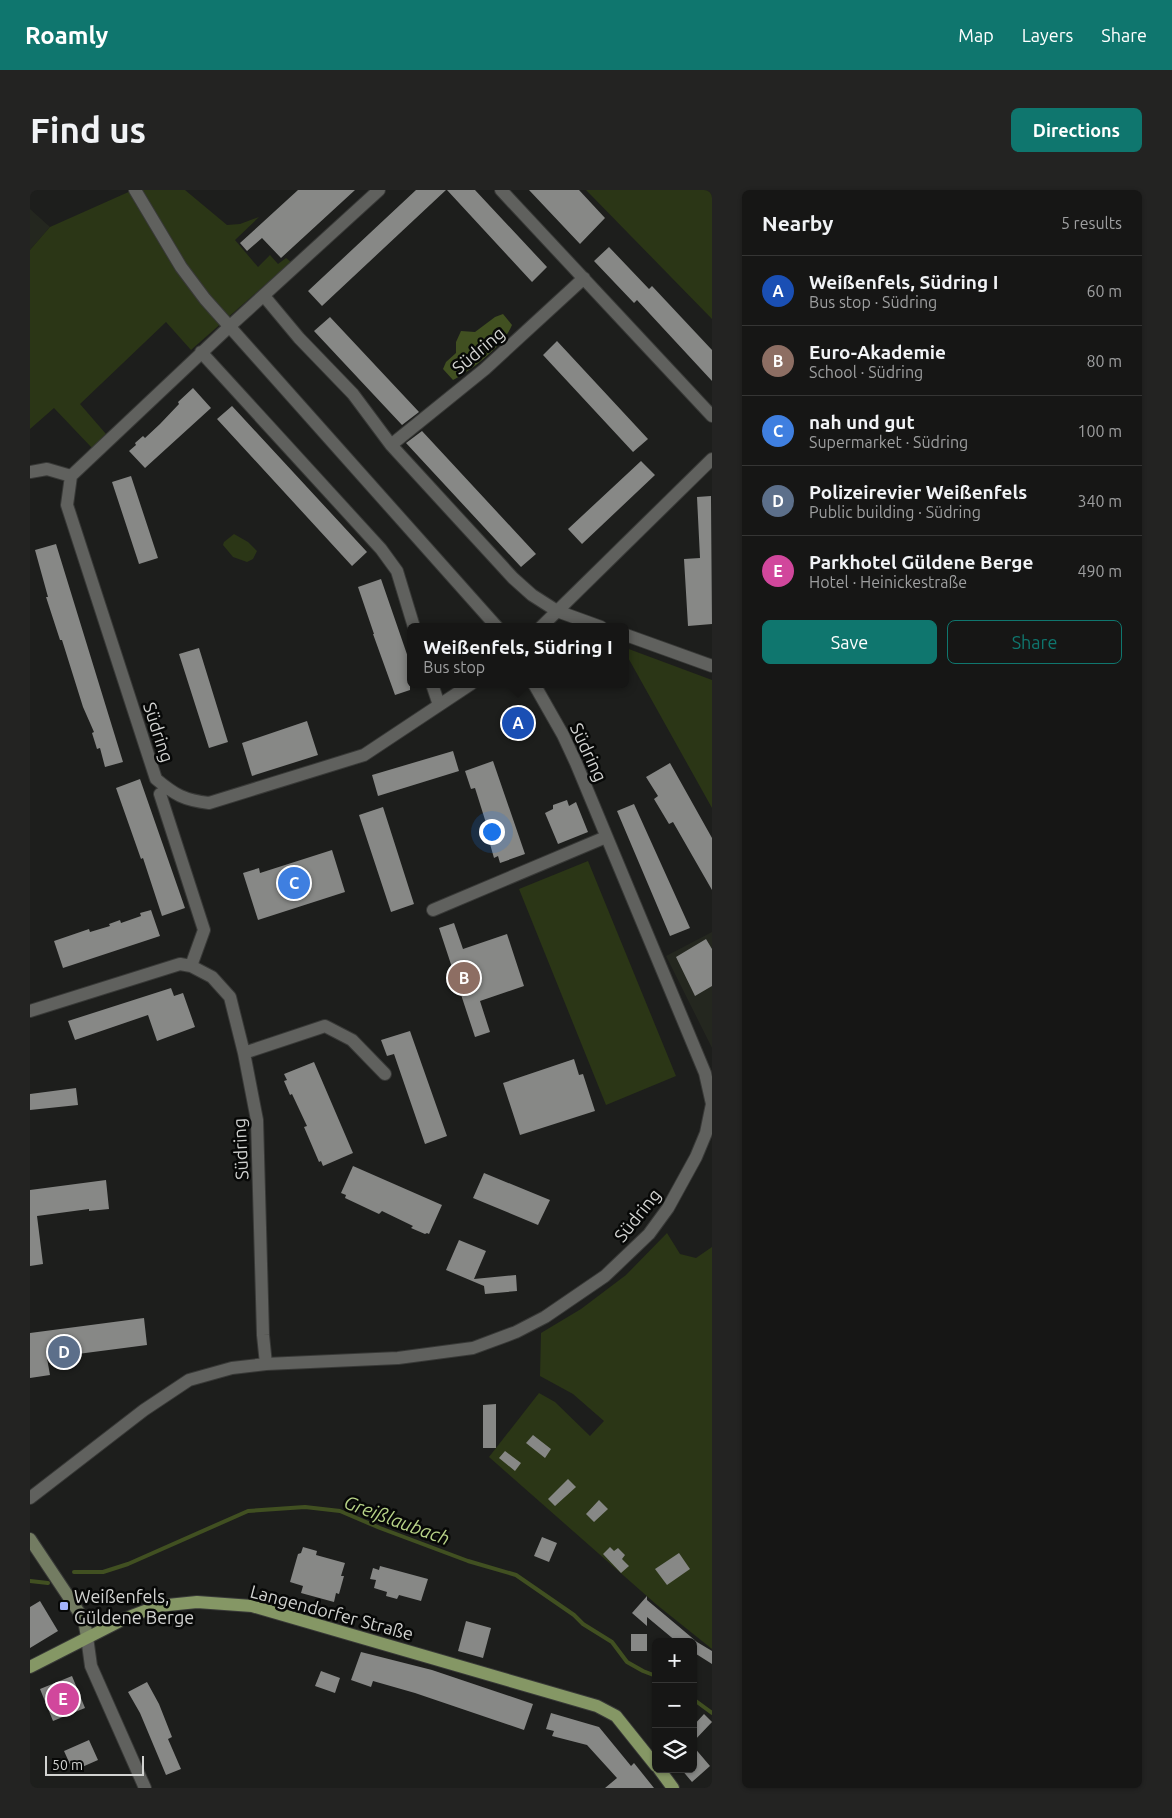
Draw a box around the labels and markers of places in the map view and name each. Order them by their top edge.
pin: A [502,704,534,742]
pin: C [278,864,310,902]
pin: B [448,959,480,997]
pin: D [48,1333,80,1371]
place label: Weißenfels, Güldene Berge [74,1586,194,1627]
marker: Weißenfels, Güldene Berge [58,1600,70,1612]
pin: E [47,1680,79,1718]

